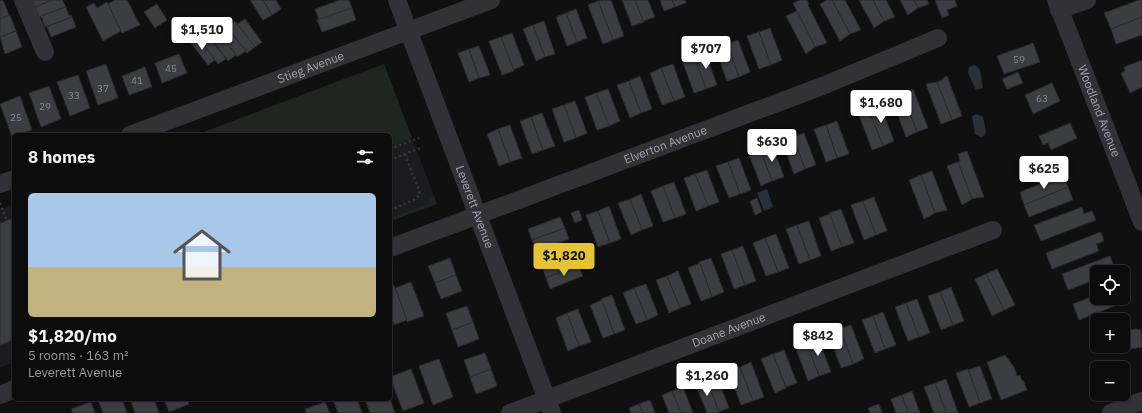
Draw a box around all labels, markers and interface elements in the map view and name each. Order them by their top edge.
pin: $1,510 [169,17,235,51]
text: $1,510 [180,21,224,38]
pin: $707 [682,36,730,70]
text: $707 [690,40,722,57]
street label: Stieg Avenue [275,47,346,86]
house number: 59 [1013,53,1025,66]
house number: 45 [165,62,177,75]
street label: Woodland Avenue [1075,63,1124,159]
house number: 41 [131,74,143,87]
house number: 37 [97,82,109,95]
house number: 33 [68,89,80,102]
pin: $1,680 [848,90,914,124]
house number: 63 [1036,92,1048,105]
text: $1,680 [859,94,903,111]
house number: 29 [39,100,51,113]
house number: 25 [10,111,22,124]
street label: Elverton Avenue [621,122,709,167]
pin: $630 [748,129,796,163]
text: $630 [756,133,788,150]
text: 8 homes [28,146,95,168]
icon: filters [354,146,376,168]
pin: $625 [1020,156,1068,190]
text: $625 [1028,160,1060,177]
street label: Leverett Avenue [453,163,498,250]
icon: home [166,219,238,291]
pin: $1,820 [531,243,597,277]
text: $1,820 [542,247,586,264]
map controls [1090,265,1130,401]
button: locate [1090,265,1130,305]
street label: Doane Avenue [690,309,768,350]
button: + [1090,313,1130,353]
pin: $842 [794,323,842,357]
text: $1,820/mo [28,325,117,347]
text: $842 [802,327,834,344]
text: 5 rooms · 163 m² [28,347,129,364]
button: − [1090,361,1130,401]
pin: $1,260 [674,363,740,397]
text: Leverett Avenue [28,364,122,381]
text: $1,260 [685,367,729,384]

